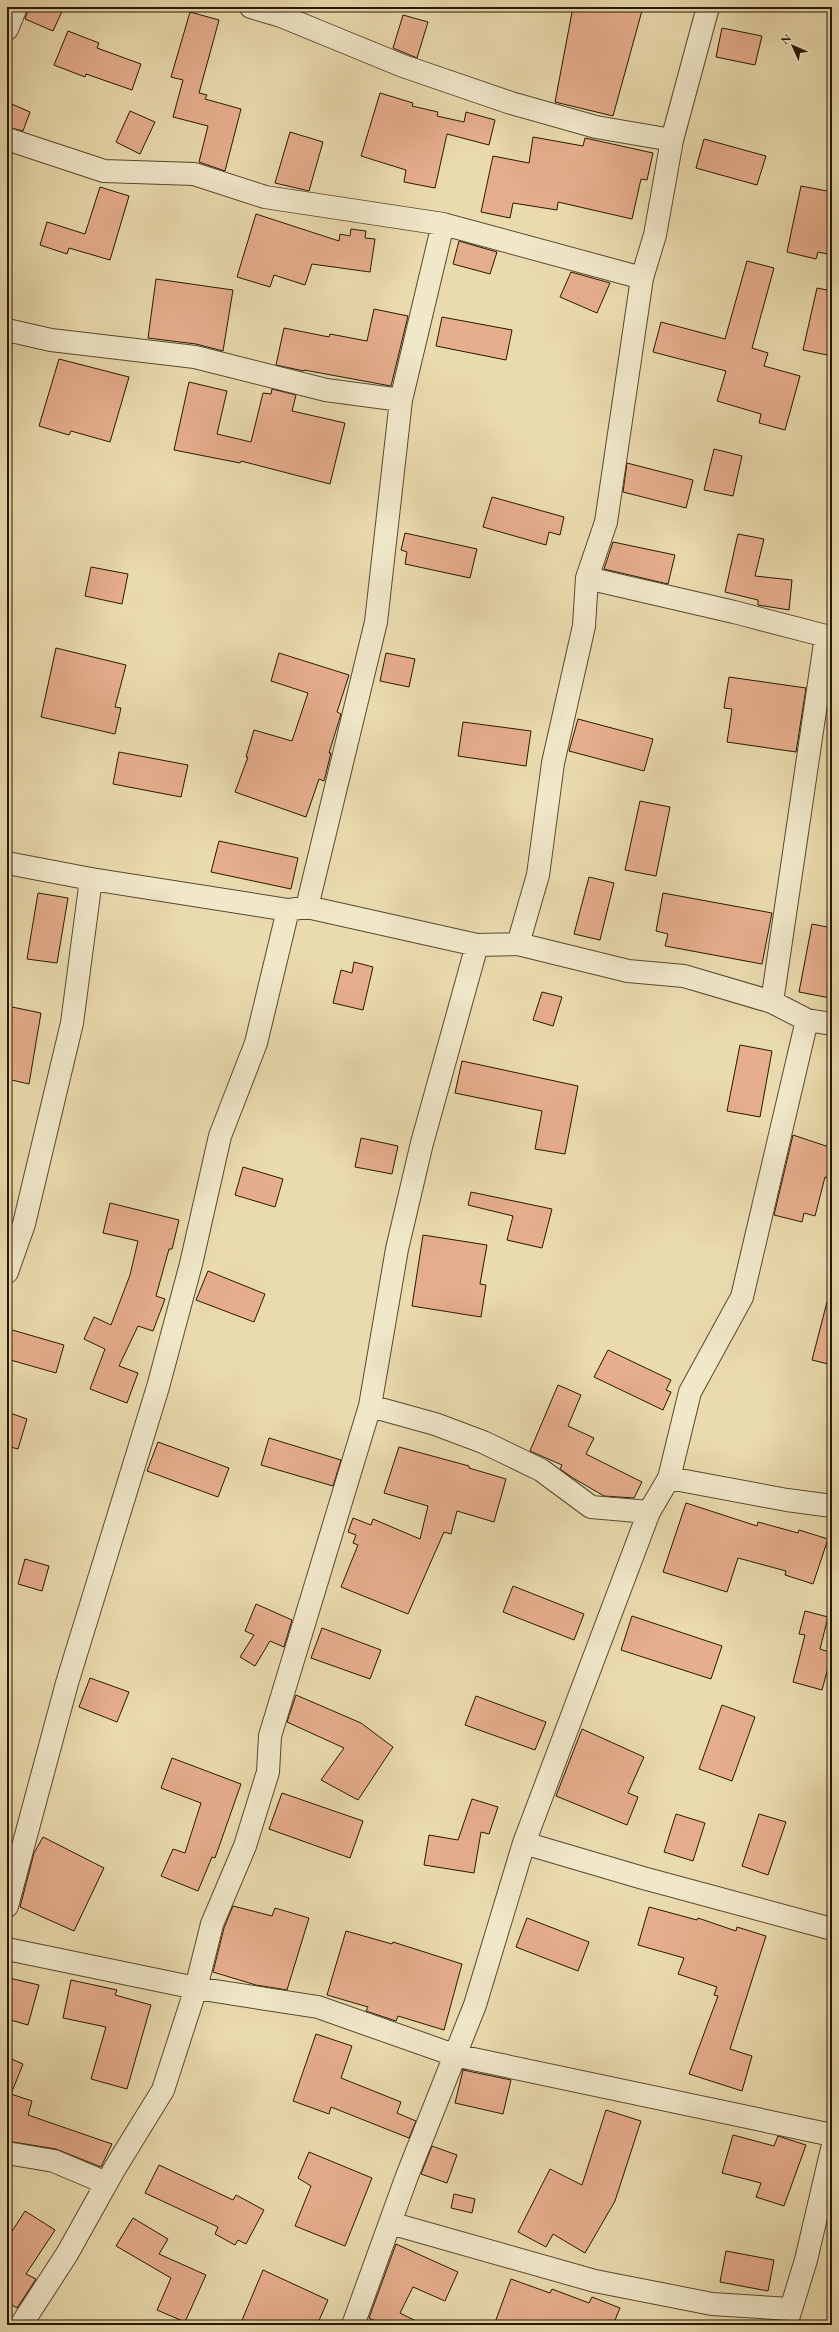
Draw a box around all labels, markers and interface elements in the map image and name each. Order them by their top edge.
north arrow [773,26,813,66]
text: N [778,31,794,47]

